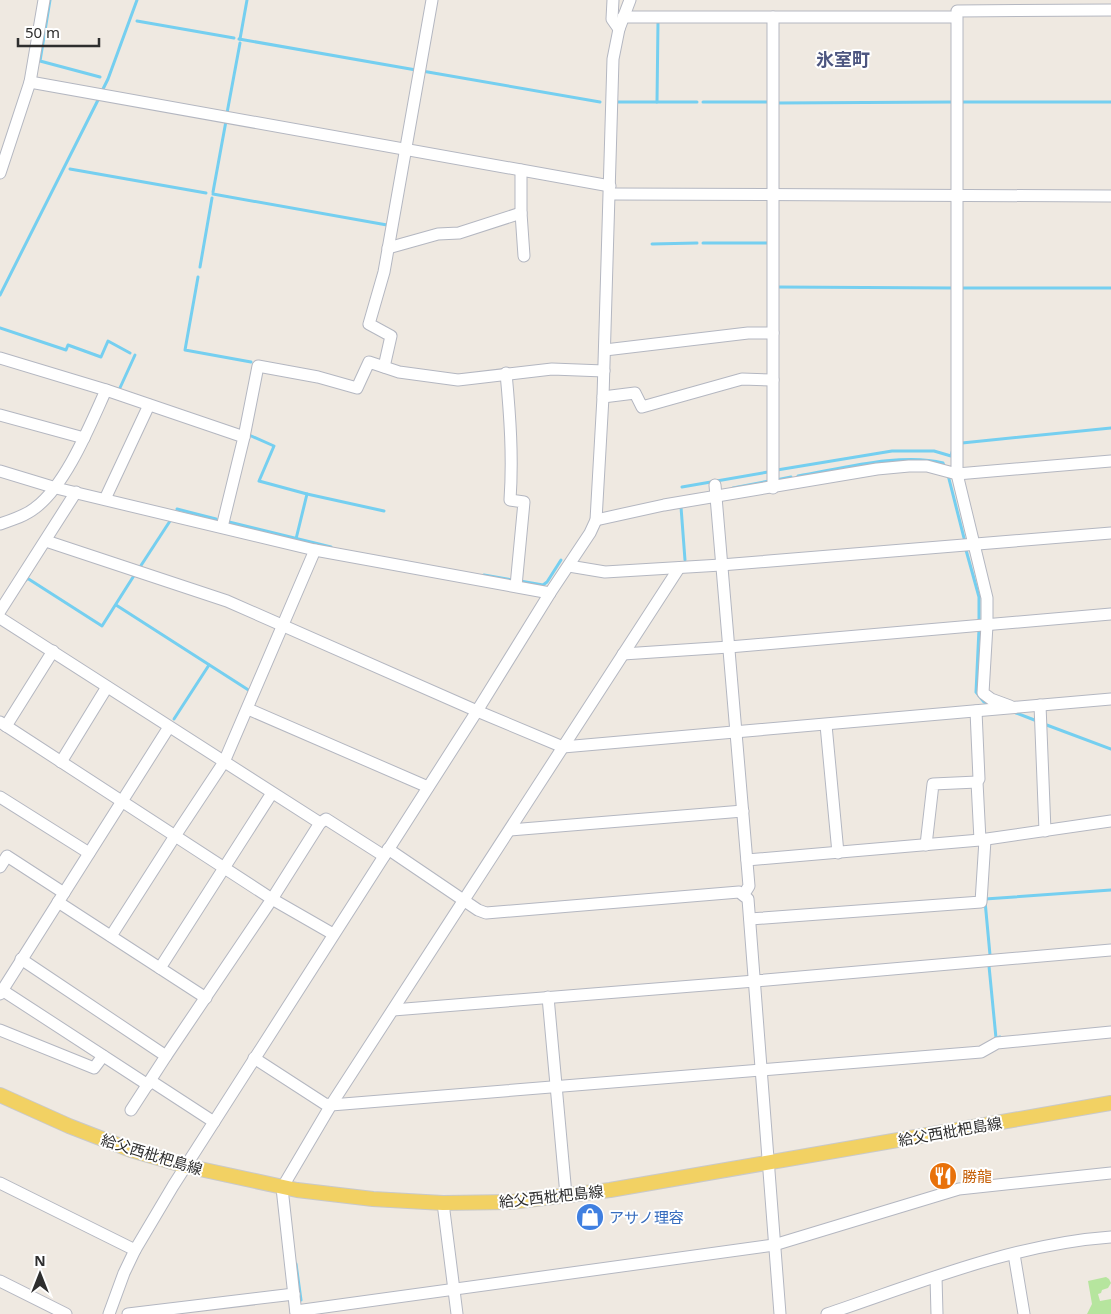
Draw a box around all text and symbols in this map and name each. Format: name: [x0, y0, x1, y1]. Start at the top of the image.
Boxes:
scale bar: [18, 15, 99, 47]
text: 50 m: [25, 22, 60, 42]
district label: 氷室町: [816, 47, 870, 71]
street label: 給父西枇杷島線: [897, 1112, 1003, 1150]
street label: 給父西枇杷島線: [99, 1129, 205, 1179]
restaurant icon: 勝龍: [928, 1161, 958, 1191]
place label: 勝龍: [962, 1166, 992, 1186]
street label: 給父西枇杷島線: [498, 1181, 604, 1211]
shop icon: アサノ理容: [575, 1202, 605, 1232]
place label: アサノ理容: [609, 1207, 684, 1227]
north arrow: [15, 1249, 65, 1299]
text: N: [34, 1251, 46, 1270]

